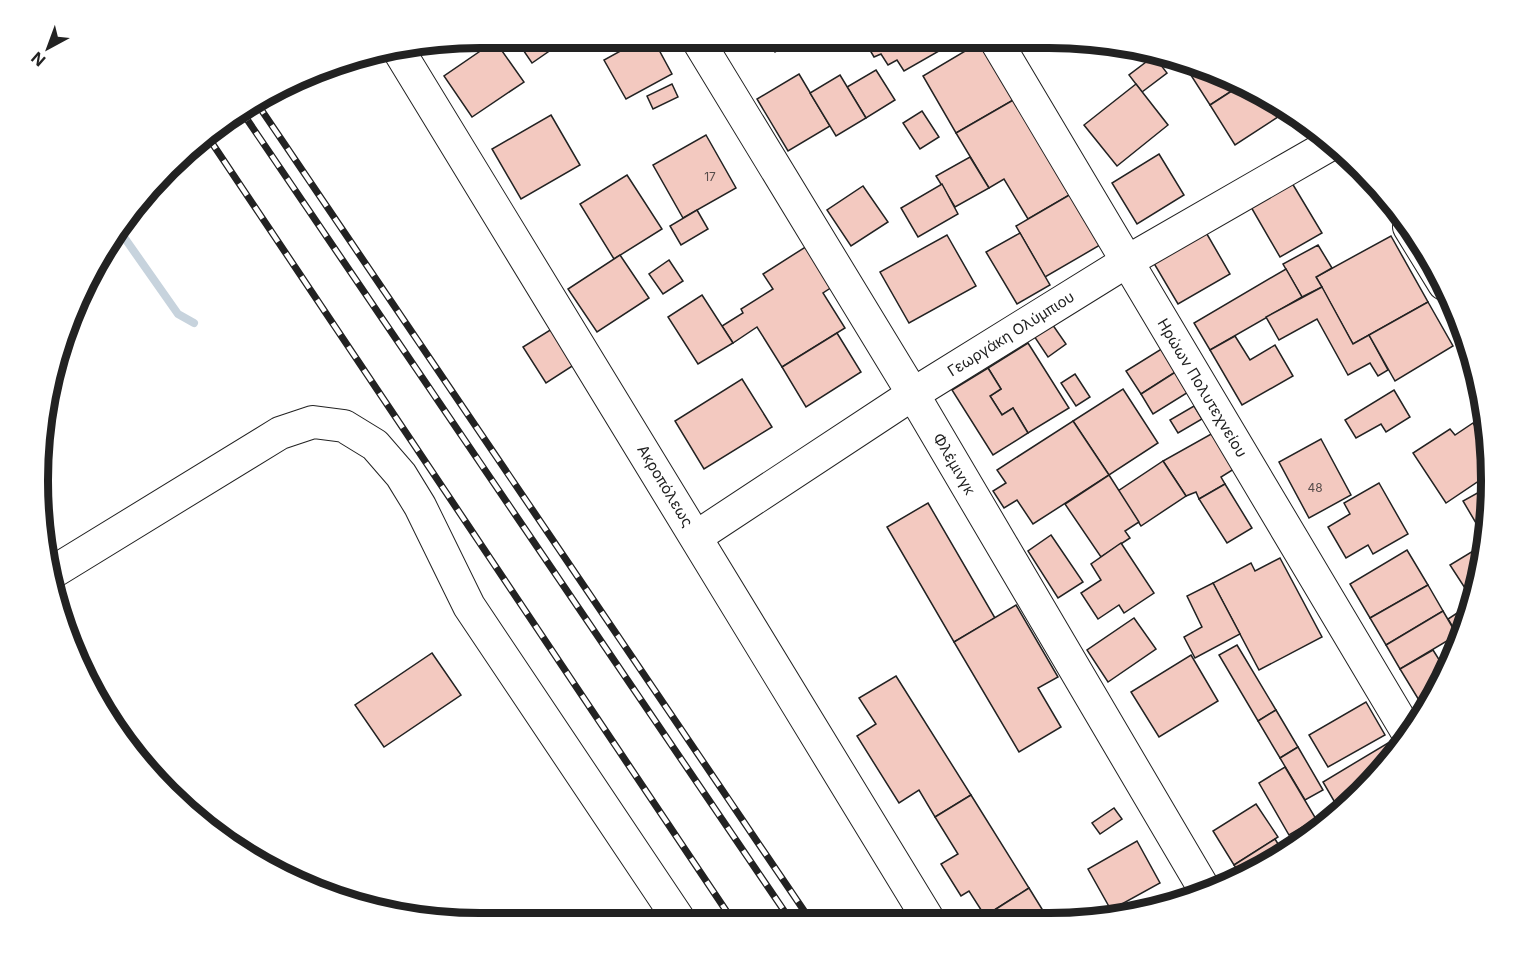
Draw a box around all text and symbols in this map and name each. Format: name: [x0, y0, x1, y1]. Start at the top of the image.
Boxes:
north arrow: [18, 18, 78, 78]
text: N: [27, 48, 49, 71]
house number: 17: [704, 169, 716, 184]
street label: Γεωργάκη Ολύμπιου: [944, 287, 1078, 380]
street label: Ηρώων Πολυτεχνείου: [1153, 315, 1251, 461]
street label: Φλέμινγκ: [929, 429, 980, 498]
street label: Ακροπόλεως: [633, 441, 697, 530]
house number: 48: [1307, 480, 1323, 495]

